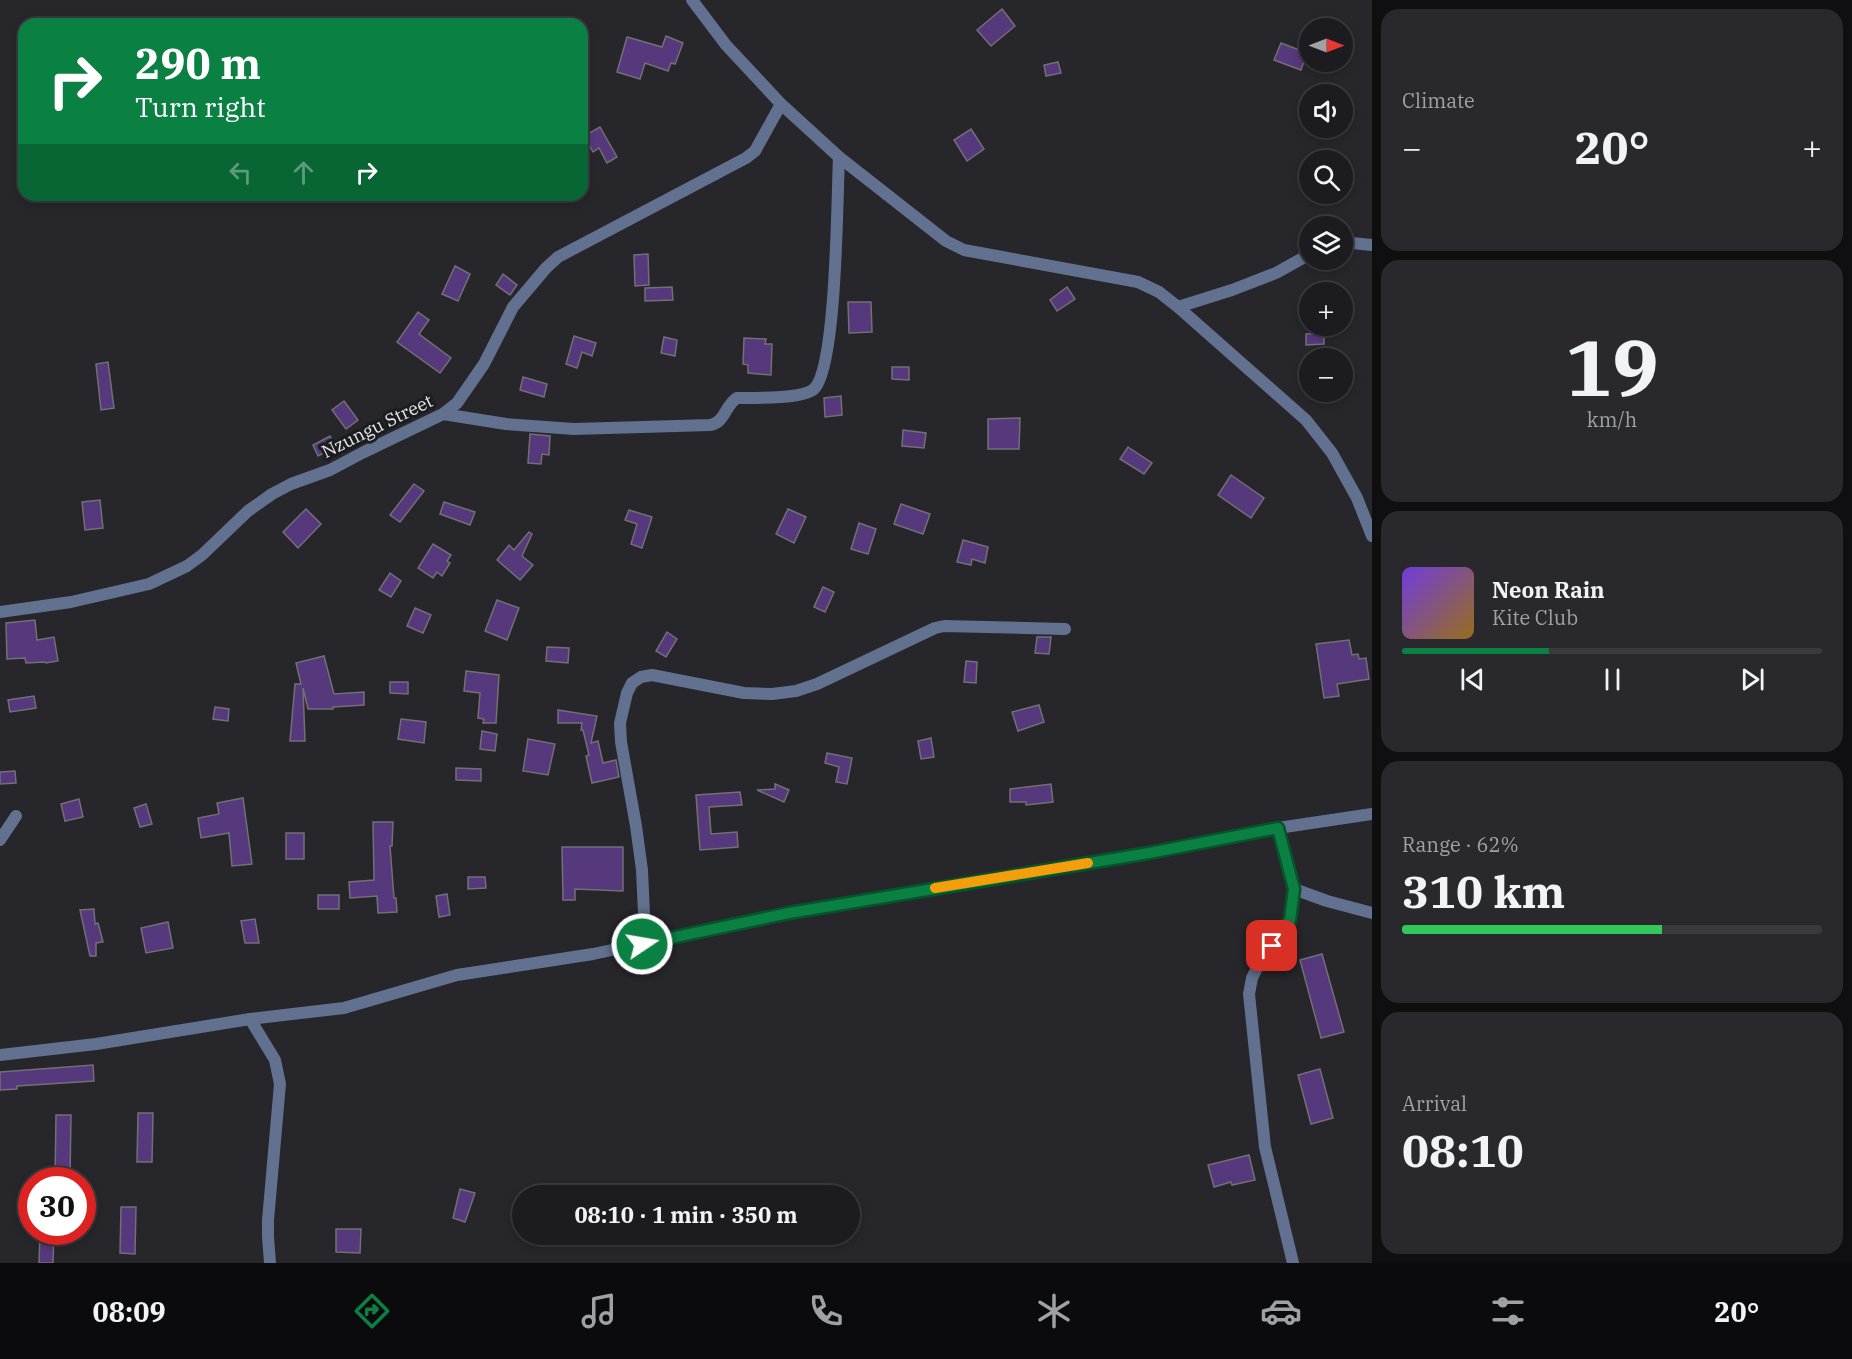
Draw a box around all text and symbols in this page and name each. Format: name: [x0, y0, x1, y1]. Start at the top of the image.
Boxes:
north arrow: [1299, 18, 1353, 72]
map controls: [1299, 18, 1353, 402]
text: 290 m: [135, 36, 261, 91]
icon: right: [36, 42, 114, 120]
button: sound: [1299, 84, 1353, 138]
text: Climate: [1402, 87, 1475, 114]
text: Turn right: [135, 89, 266, 124]
text: 20°: [1574, 118, 1650, 176]
text: −: [1402, 126, 1422, 169]
text: +: [1802, 126, 1822, 169]
button: search: [1299, 150, 1353, 204]
icon: left: [224, 156, 257, 189]
icon: ahead: [287, 156, 320, 189]
icon: right: [350, 156, 383, 189]
button: layers: [1299, 216, 1353, 270]
button: +: [1299, 282, 1353, 336]
text: 19: [1565, 316, 1659, 417]
button: −: [1299, 348, 1353, 402]
street label: Nzungu Street: [318, 389, 436, 463]
text: km/h: [1587, 406, 1637, 433]
text: Neon Rain: [1492, 575, 1605, 604]
text: Kite Club: [1492, 604, 1578, 631]
icon: previous: [1456, 663, 1489, 696]
icon: pause: [1596, 663, 1629, 696]
icon: next: [1736, 663, 1769, 696]
text: Range · 62%: [1402, 831, 1519, 858]
text: 310 km: [1402, 862, 1565, 920]
position arrow: [610, 912, 674, 976]
pin: [1246, 920, 1297, 971]
icon: arrive: [1255, 929, 1288, 962]
text: Arrival: [1402, 1090, 1467, 1117]
text: 08:10: [1402, 1121, 1524, 1179]
speed limit sign: 30: [18, 1167, 96, 1245]
text: 08:10 · 1 min · 350 m: [574, 1200, 798, 1229]
icon: directions: [351, 1290, 393, 1332]
icon: music: [578, 1290, 620, 1332]
icon: phone: [805, 1290, 847, 1332]
icon: climate: [1033, 1290, 1075, 1332]
icon: car: [1260, 1290, 1302, 1332]
icon: filters: [1487, 1290, 1529, 1332]
text: 08:09: [93, 1294, 166, 1329]
text: 20°: [1714, 1294, 1759, 1329]

